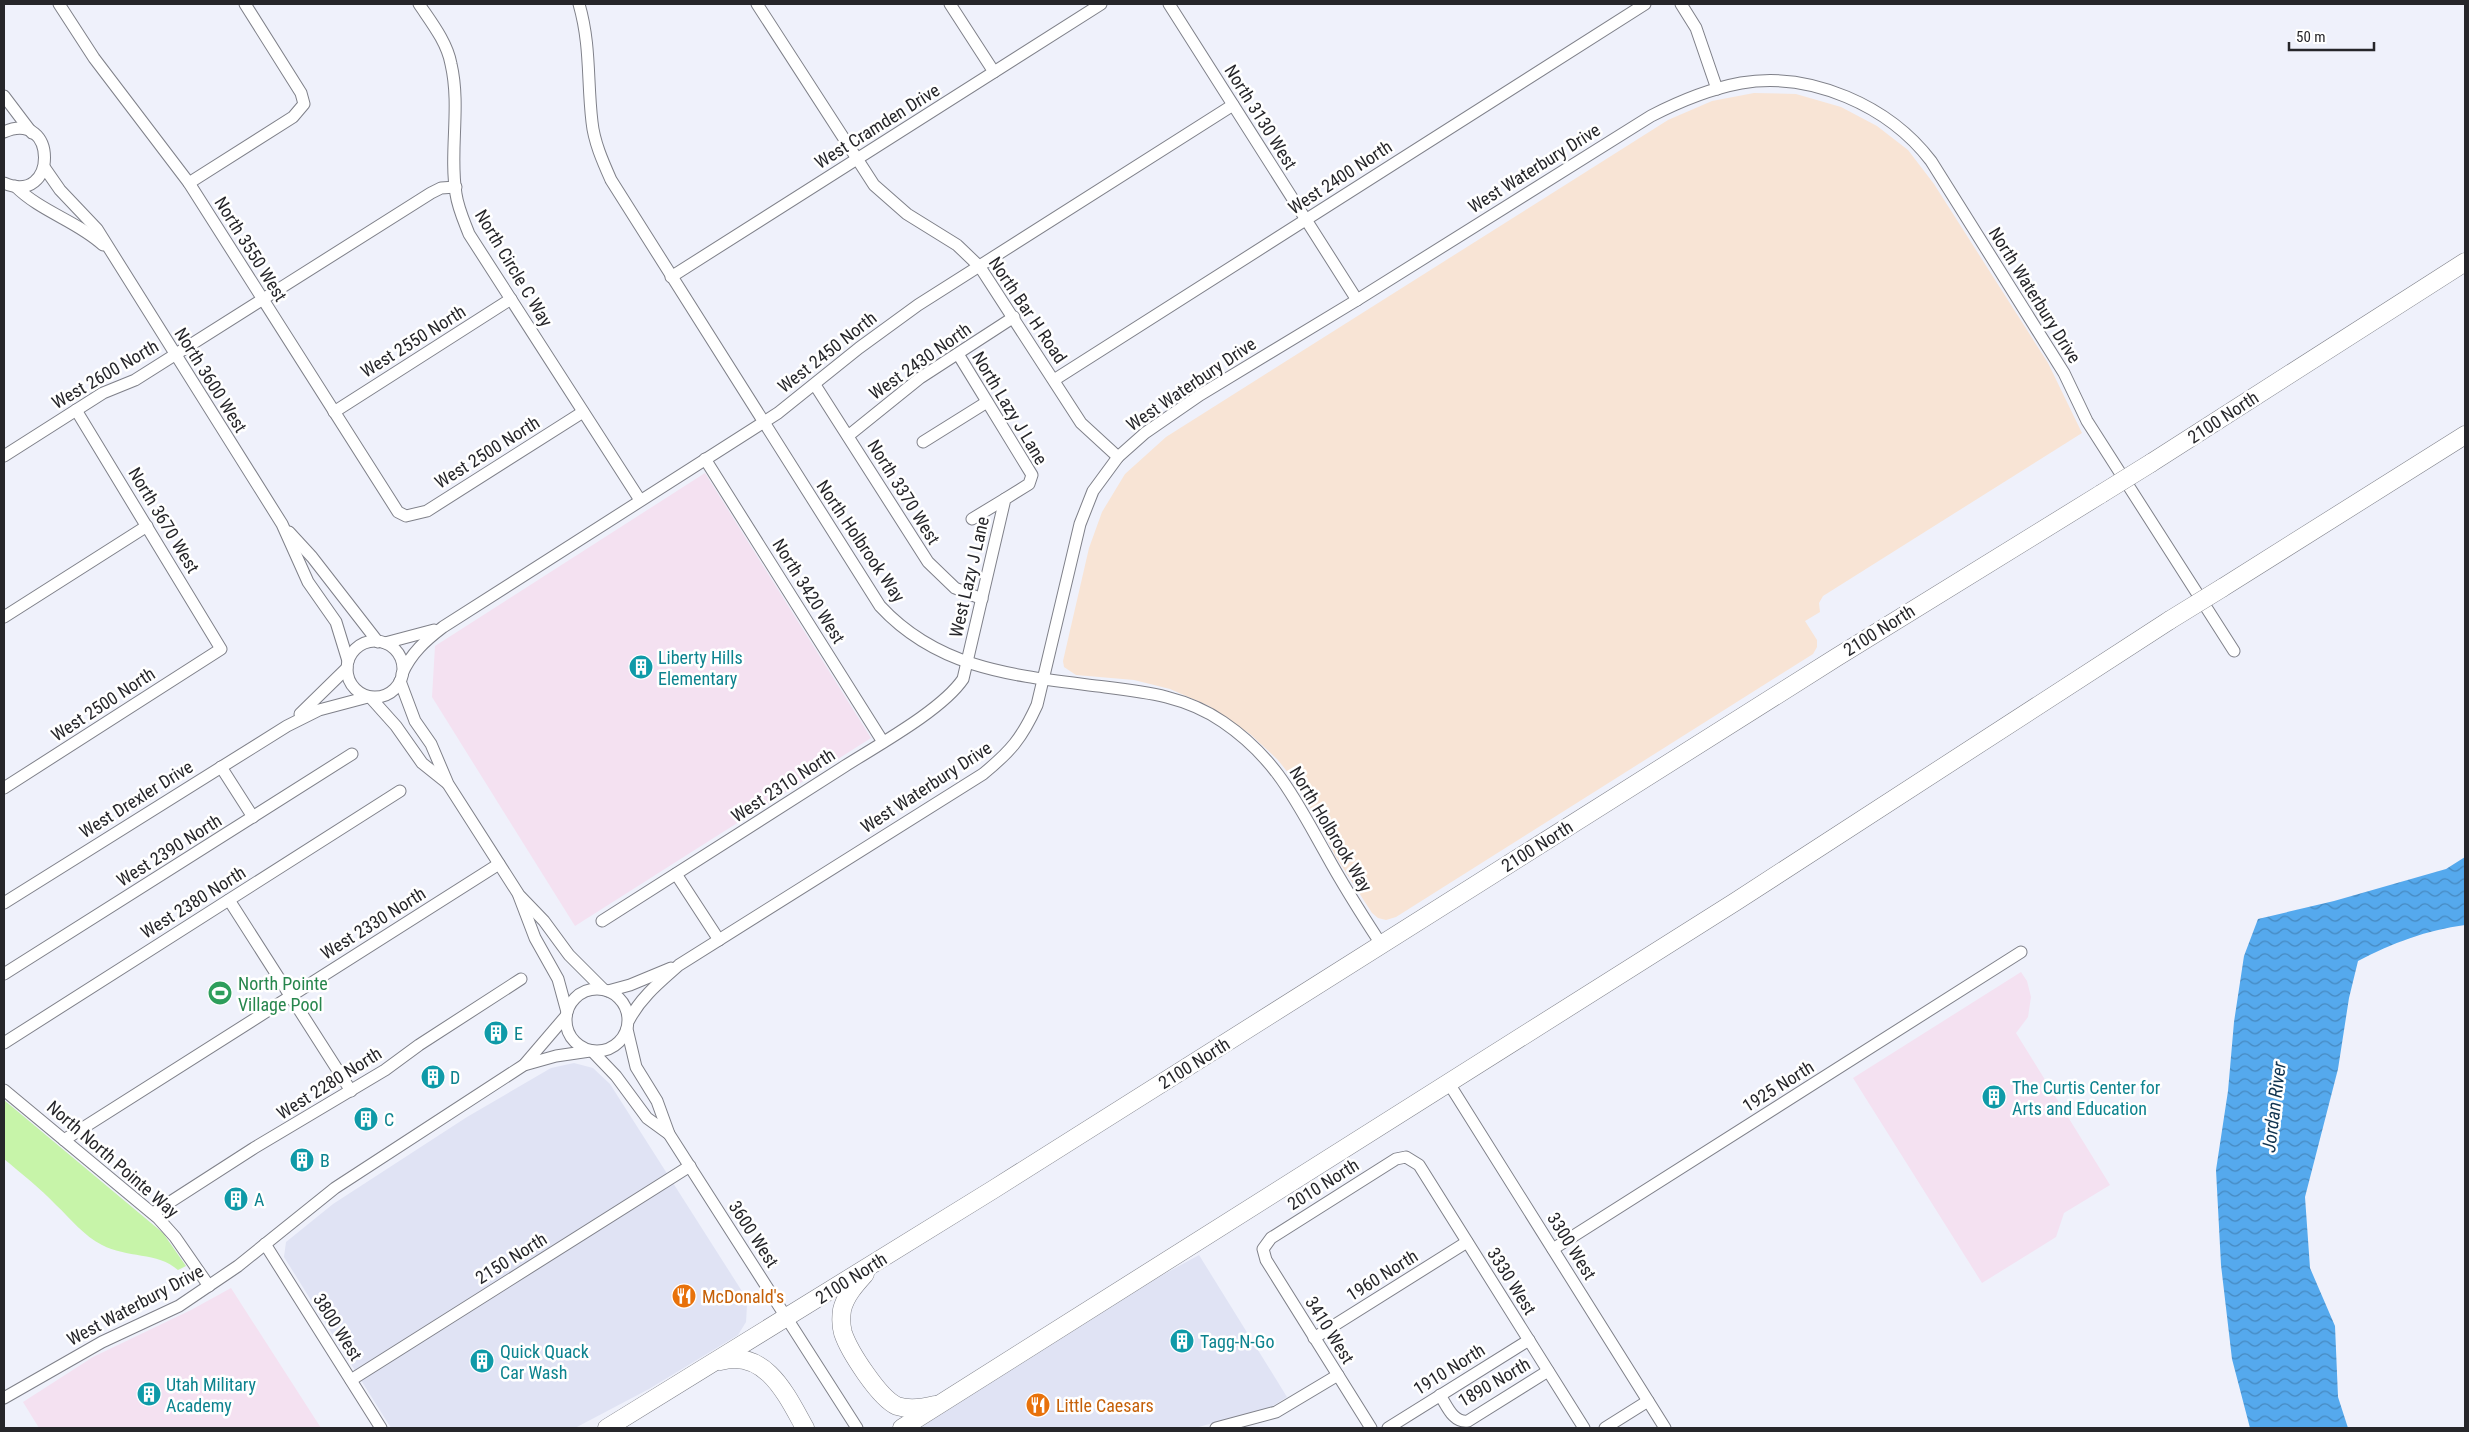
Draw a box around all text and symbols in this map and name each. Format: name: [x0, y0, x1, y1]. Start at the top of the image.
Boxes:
scale bar: [2289, 20, 2374, 52]
text: 50 m: [2296, 28, 2326, 46]
street label: North 3130 West: [1220, 61, 1302, 173]
street label: West Cramden Drive: [811, 79, 943, 173]
street label: West Waterbury Drive: [1464, 119, 1604, 217]
street label: West 2400 North: [1284, 136, 1396, 218]
street label: North 3550 West: [210, 193, 292, 305]
street label: North Circle C Way: [471, 206, 557, 331]
street label: North Waterbury Drive: [1985, 223, 2085, 367]
street label: North Bar H Road: [985, 253, 1071, 367]
street label: West 2550 North: [357, 300, 469, 382]
street label: West 2450 North: [774, 307, 880, 397]
street label: West 2430 North: [865, 318, 975, 404]
street label: North 3600 West: [170, 324, 252, 436]
street label: West Waterbury Drive: [1122, 333, 1260, 435]
street label: West 2600 North: [48, 335, 162, 413]
street label: North Lazy J Lane: [968, 348, 1052, 468]
street label: 2100 North: [2184, 386, 2262, 448]
street label: West 2500 North: [431, 411, 543, 493]
street label: North 3370 West: [863, 436, 945, 548]
street label: North 3670 West: [124, 463, 204, 577]
street label: North Holbrook Way: [812, 476, 910, 606]
street label: West Lazy J Lane: [945, 515, 993, 639]
street label: North 3420 West: [768, 535, 850, 647]
street label: 2100 North: [1840, 600, 1918, 660]
place label: Liberty Hills Elementary: [658, 647, 743, 689]
building icon: Liberty Hills Elementary: [628, 654, 654, 680]
street label: West 2500 North: [47, 663, 159, 745]
street label: West Waterbury Drive: [857, 737, 995, 837]
street label: West 2310 North: [727, 744, 839, 826]
street label: West Drexler Drive: [75, 756, 197, 842]
street label: North Holbrook Way: [1285, 763, 1377, 896]
street label: West 2390 North: [113, 809, 225, 891]
street label: 2100 North: [1498, 816, 1576, 876]
street label: West 2380 North: [137, 861, 249, 943]
street label: West 2330 North: [317, 882, 429, 964]
place label: North Pointe Village Pool: [238, 973, 328, 1015]
sports icon: North Pointe Village Pool: [207, 980, 233, 1006]
building icon: E: [483, 1020, 509, 1046]
place label: E: [514, 1023, 523, 1044]
street label: 2100 North: [1155, 1033, 1233, 1093]
street label: West 2280 North: [273, 1042, 385, 1124]
street label: 1925 North: [1739, 1056, 1817, 1116]
water label: Jordan River: [2257, 1060, 2291, 1153]
building icon: D: [420, 1064, 446, 1090]
place label: D: [450, 1067, 460, 1088]
place label: The Curtis Center for Arts and Education: [2012, 1077, 2161, 1119]
building icon: The Curtis Center for Arts and Education: [1981, 1084, 2007, 1110]
street label: North North Pointe Way: [43, 1096, 184, 1222]
building icon: C: [353, 1106, 379, 1132]
place label: C: [384, 1109, 394, 1130]
building icon: B: [289, 1147, 315, 1173]
place label: B: [320, 1150, 330, 1171]
street label: 2010 North: [1284, 1154, 1362, 1214]
building icon: A: [223, 1186, 249, 1212]
place label: A: [254, 1189, 265, 1210]
street label: 3600 West: [725, 1197, 783, 1271]
street label: 3300 West: [1543, 1209, 1601, 1283]
street label: 2150 North: [472, 1228, 550, 1288]
street label: 3330 West: [1483, 1244, 1541, 1318]
street label: 1960 North: [1343, 1245, 1421, 1305]
street label: 2100 North: [812, 1248, 890, 1308]
street label: West Waterbury Drive: [63, 1260, 207, 1350]
restaurant icon: McDonald's: [671, 1283, 697, 1309]
place label: McDonald's: [702, 1286, 784, 1307]
street label: 3800 West: [309, 1290, 367, 1364]
street label: 3410 West: [1301, 1293, 1359, 1367]
building icon: Tagg-N-Go: [1169, 1328, 1195, 1354]
place label: Tagg-N-Go: [1200, 1331, 1275, 1352]
street label: 1910 North: [1410, 1339, 1488, 1399]
place label: Quick Quack Car Wash: [500, 1341, 589, 1383]
building icon: Quick Quack Car Wash: [469, 1348, 495, 1374]
street label: 1890 North: [1454, 1353, 1534, 1411]
place label: Utah Military Academy: [166, 1374, 256, 1416]
building icon: Utah Military Academy: [136, 1381, 162, 1407]
restaurant icon: Little Caesars: [1025, 1392, 1051, 1418]
place label: Little Caesars: [1056, 1395, 1154, 1416]

